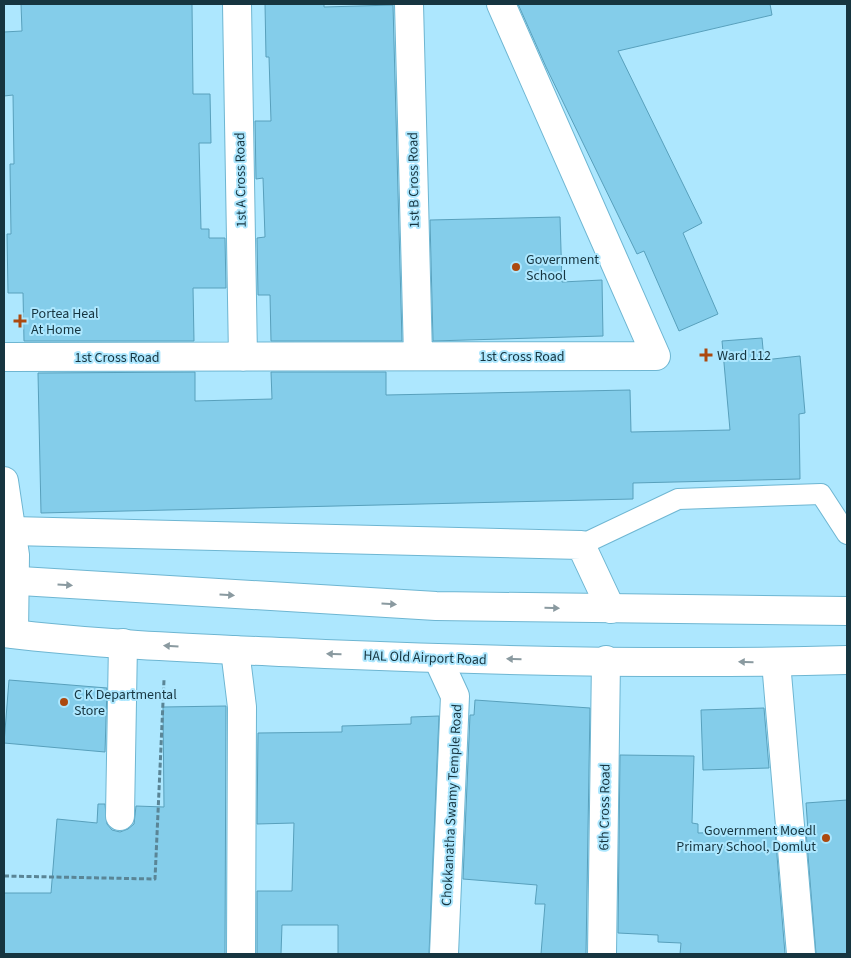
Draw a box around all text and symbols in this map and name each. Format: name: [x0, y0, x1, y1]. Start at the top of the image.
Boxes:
street label: 1st A Cross Road: [230, 132, 252, 228]
street label: 1st B Cross Road: [403, 132, 425, 228]
place label: Government School: [526, 250, 599, 286]
marker: Government School: [510, 261, 522, 273]
place label: Portea Heal At Home: [31, 304, 99, 340]
marker: Portea Heal At Home: [13, 314, 27, 328]
place label: Ward 112: [717, 346, 771, 366]
street label: 1st Cross Road: [480, 347, 564, 367]
street label: 1st Cross Road: [75, 348, 159, 368]
marker: Ward 112: [699, 348, 713, 362]
one-way arrow: [57, 582, 73, 590]
one-way arrow: [219, 592, 235, 600]
one-way arrow: [381, 600, 397, 608]
one-way arrow: [544, 604, 560, 612]
one-way arrow: [163, 642, 179, 650]
street label: HAL Old Airport Road: [363, 646, 487, 670]
one-way arrow: [325, 650, 341, 658]
one-way arrow: [505, 655, 521, 663]
one-way arrow: [738, 658, 754, 666]
place label: C K Departmental Store: [74, 685, 177, 721]
marker: C K Departmental Store: [58, 696, 70, 708]
street label: Chokkanatha Swamy Temple Road: [437, 703, 467, 907]
street label: 6th Cross Road: [594, 763, 616, 851]
place label: Government Moedl Primary School, Domlut: [676, 821, 816, 857]
marker: Government Moedl Primary School, Domlut: [820, 832, 832, 844]

